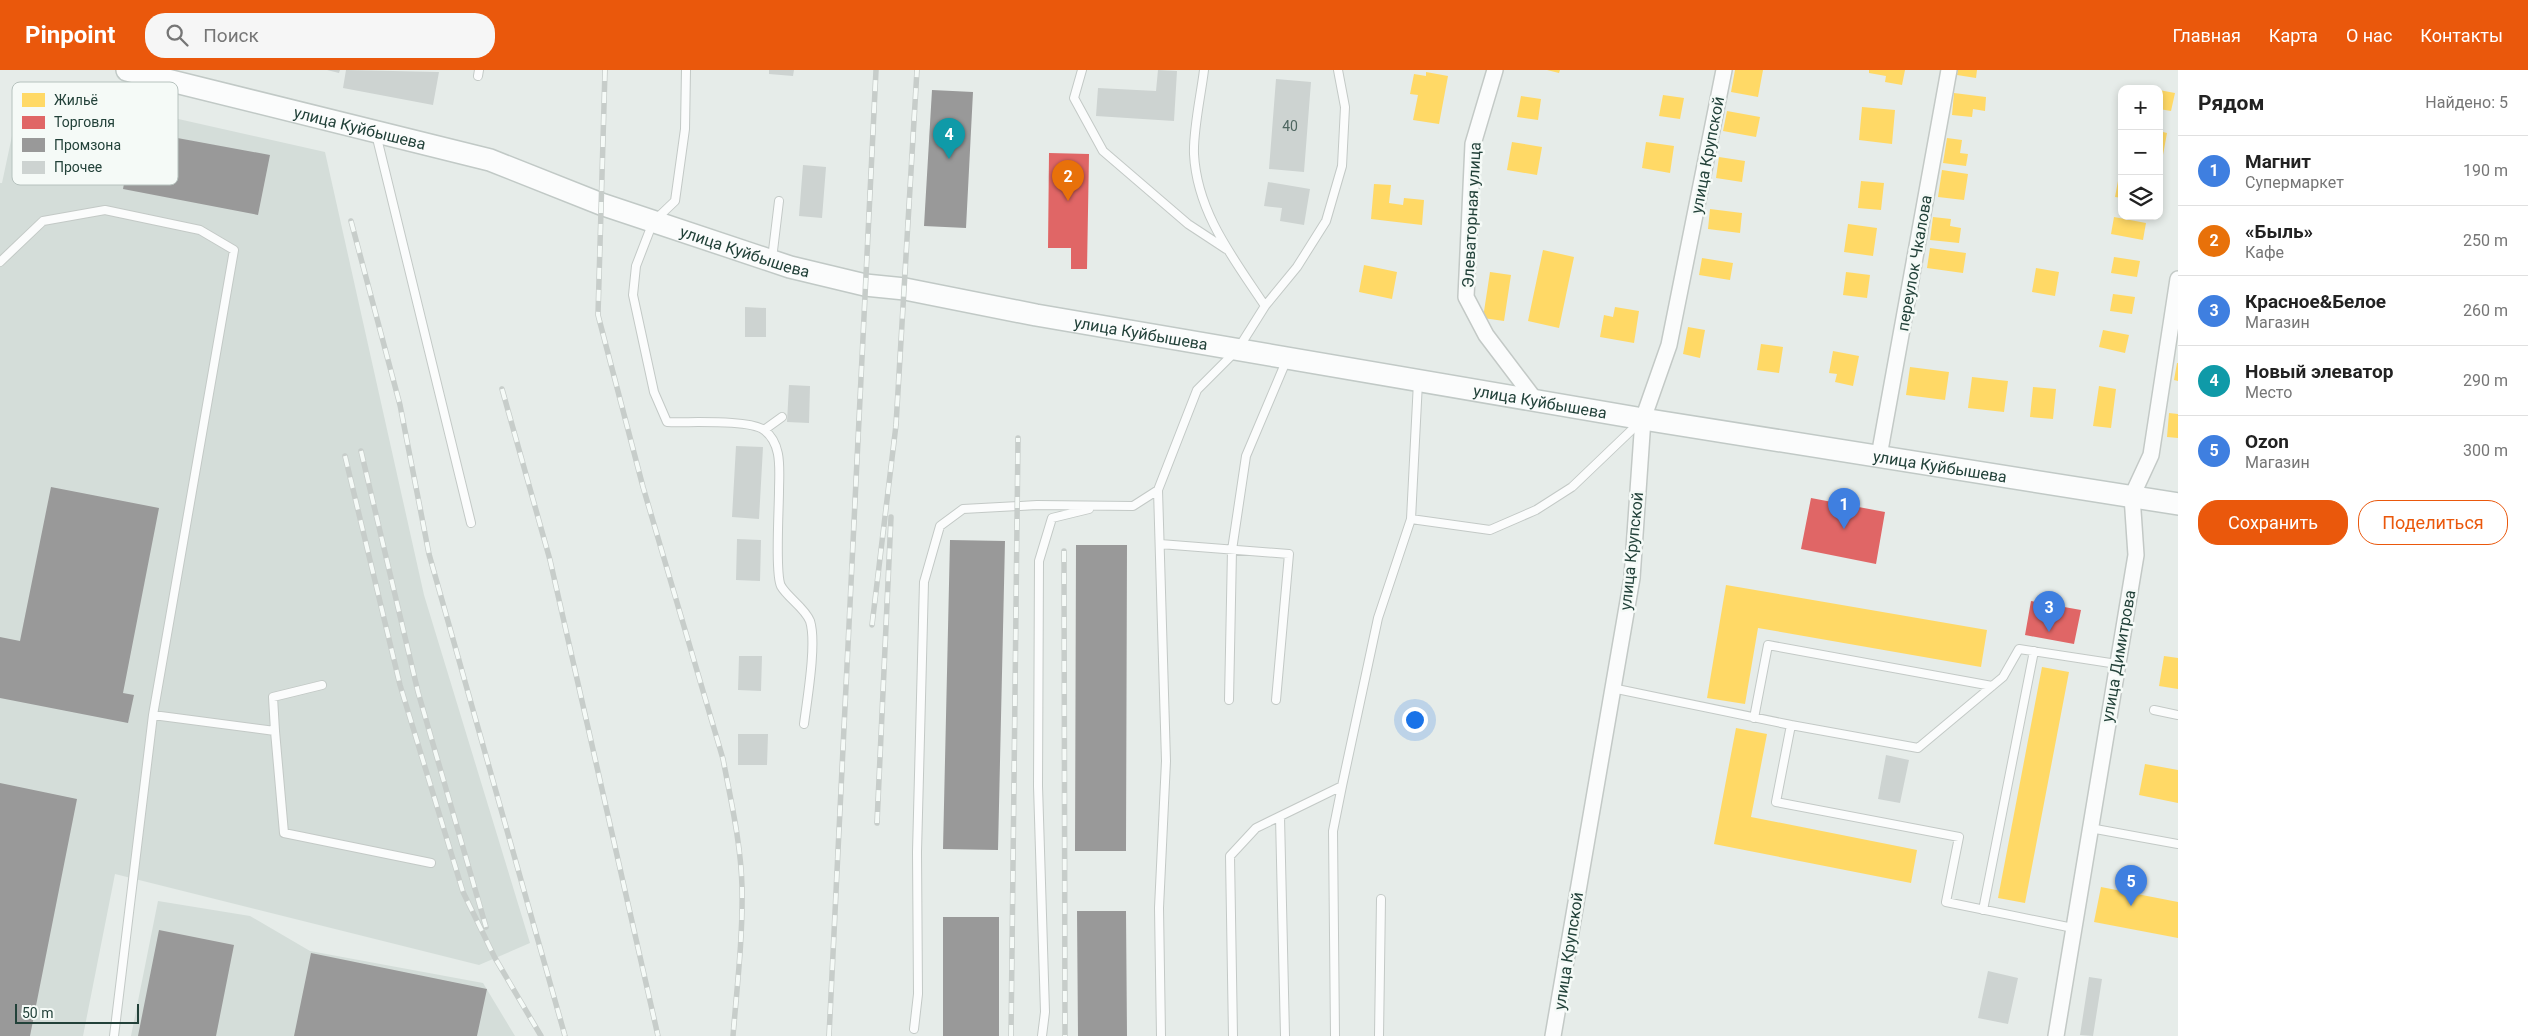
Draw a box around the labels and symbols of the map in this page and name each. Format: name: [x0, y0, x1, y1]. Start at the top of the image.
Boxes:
legend: [12, 82, 178, 185]
text: Жильё: [54, 92, 98, 108]
street label: улица Крупской: [1687, 95, 1728, 215]
street label: улица Куйбышева: [292, 103, 428, 154]
text: Торговля: [54, 114, 115, 130]
pin: 4: [933, 118, 965, 159]
house number: 40: [1282, 118, 1298, 134]
text: Промзона: [54, 137, 121, 153]
street label: Элеваторная улица: [1458, 142, 1485, 289]
text: Прочее: [54, 159, 102, 175]
pin: 2: [1052, 160, 1084, 201]
street label: переулок Чкалова: [1893, 194, 1936, 333]
street label: улица Куйбышева: [678, 222, 812, 281]
street label: улица Куйбышева: [1073, 313, 1209, 354]
street label: улица Куйбышева: [1472, 381, 1608, 423]
street label: улица Куйбышева: [1872, 447, 2008, 487]
pin: 1: [1828, 488, 1860, 529]
street label: улица Крупской: [1616, 491, 1647, 611]
street label: улица Димитрова: [2098, 588, 2139, 724]
pin: 3: [2033, 591, 2065, 632]
your location: [1402, 707, 1428, 733]
pin: 5: [2115, 865, 2147, 906]
street label: улица Крупской: [1550, 891, 1587, 1011]
scale bar: [15, 1001, 139, 1024]

